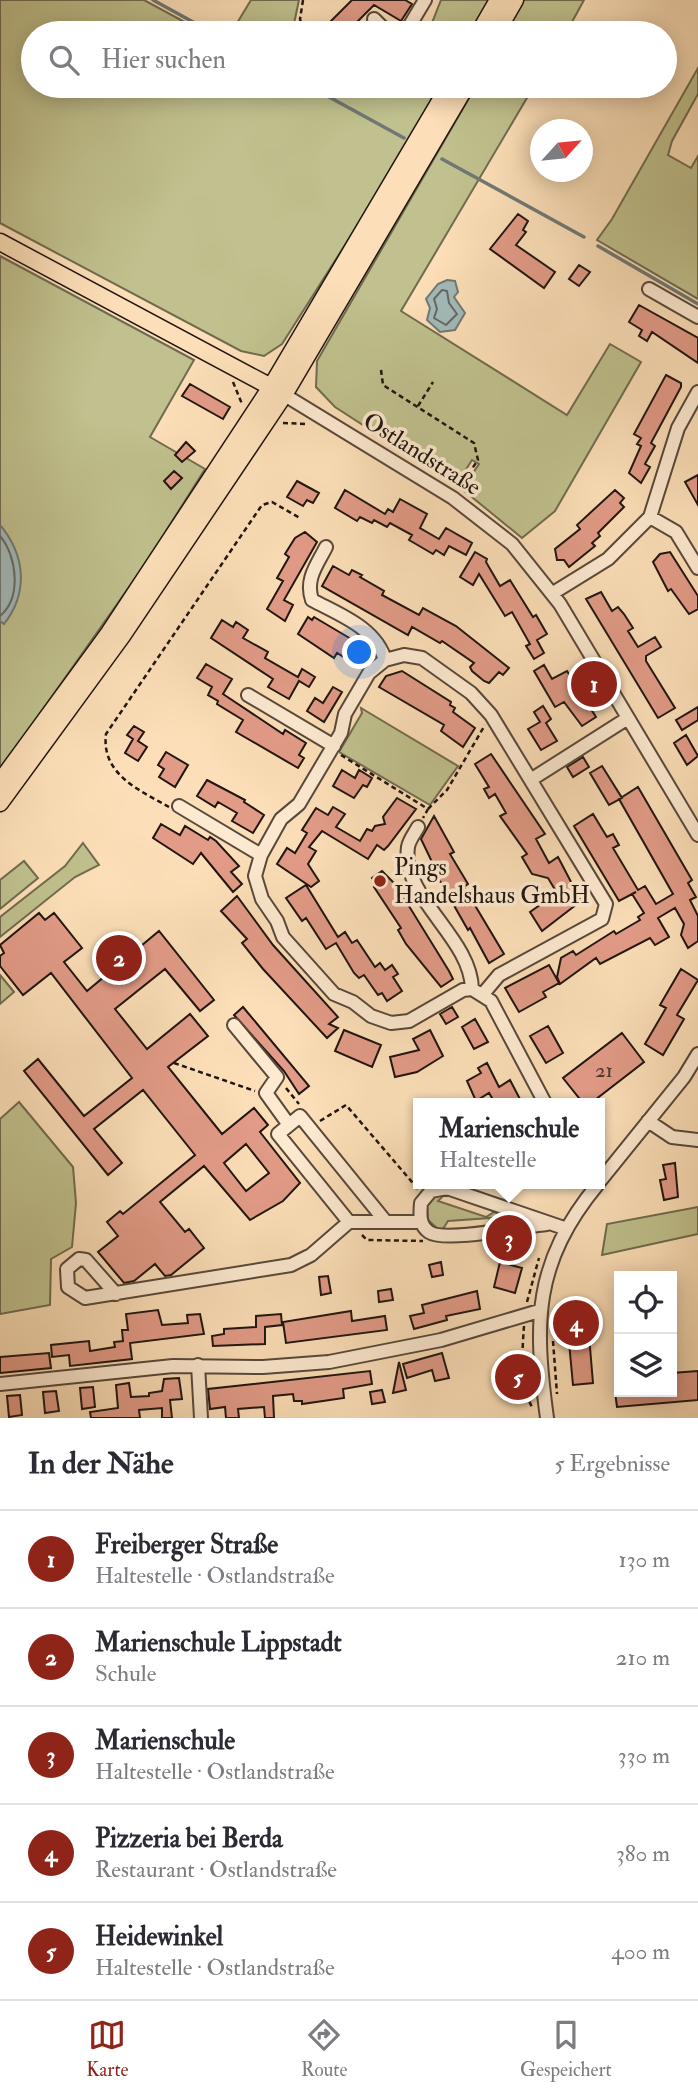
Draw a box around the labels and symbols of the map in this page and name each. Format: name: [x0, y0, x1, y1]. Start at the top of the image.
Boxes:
north arrow: [530, 119, 593, 182]
street label: Ostlandstraße: [357, 405, 487, 503]
your location: [342, 635, 376, 669]
pin: 1: [571, 658, 617, 710]
place label: Pings Handelshaus GmbH: [394, 852, 590, 911]
marker: Pings Handelshaus GmbH: [372, 873, 388, 889]
pin: 2: [96, 932, 142, 984]
house number: 21: [595, 1057, 613, 1084]
pin: 3: [486, 1212, 532, 1264]
pin: 4: [553, 1297, 599, 1349]
pin: 5: [495, 1351, 541, 1403]

